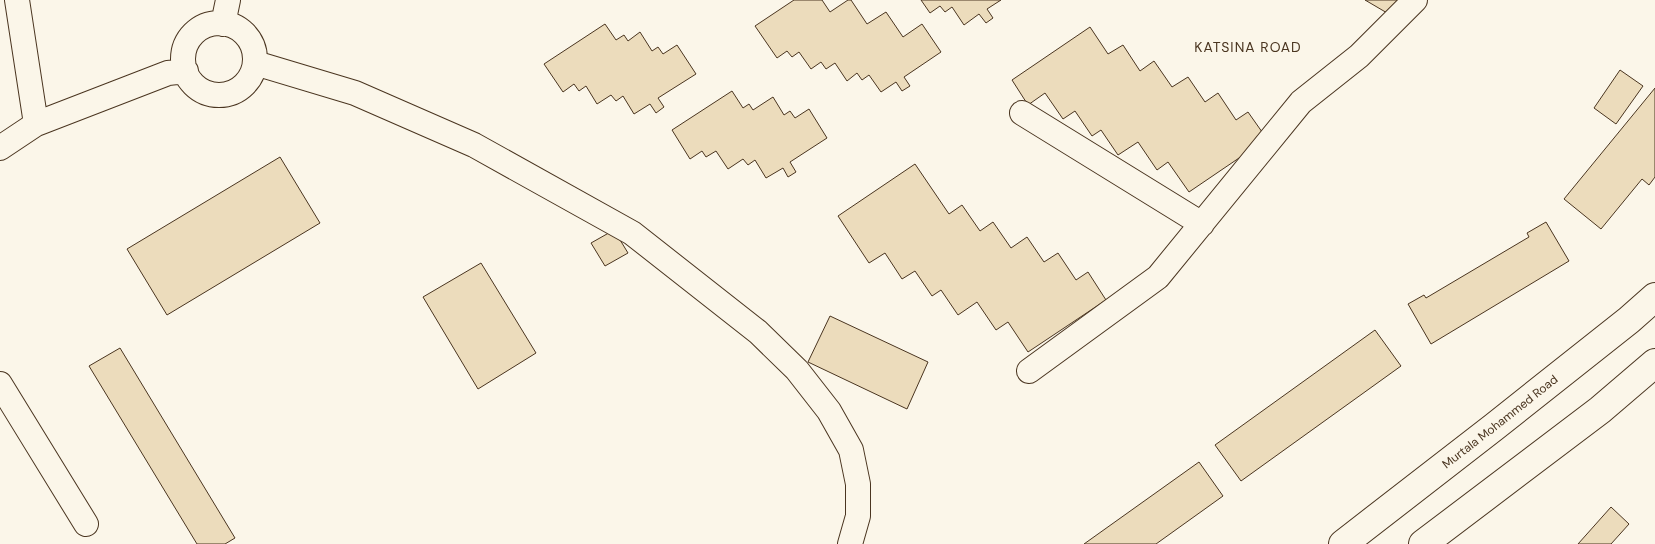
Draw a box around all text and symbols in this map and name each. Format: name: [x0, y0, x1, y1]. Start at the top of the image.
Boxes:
district label: KATSINA ROAD: [1194, 38, 1302, 56]
street label: Murtala Mohammed Road: [1439, 371, 1561, 472]

